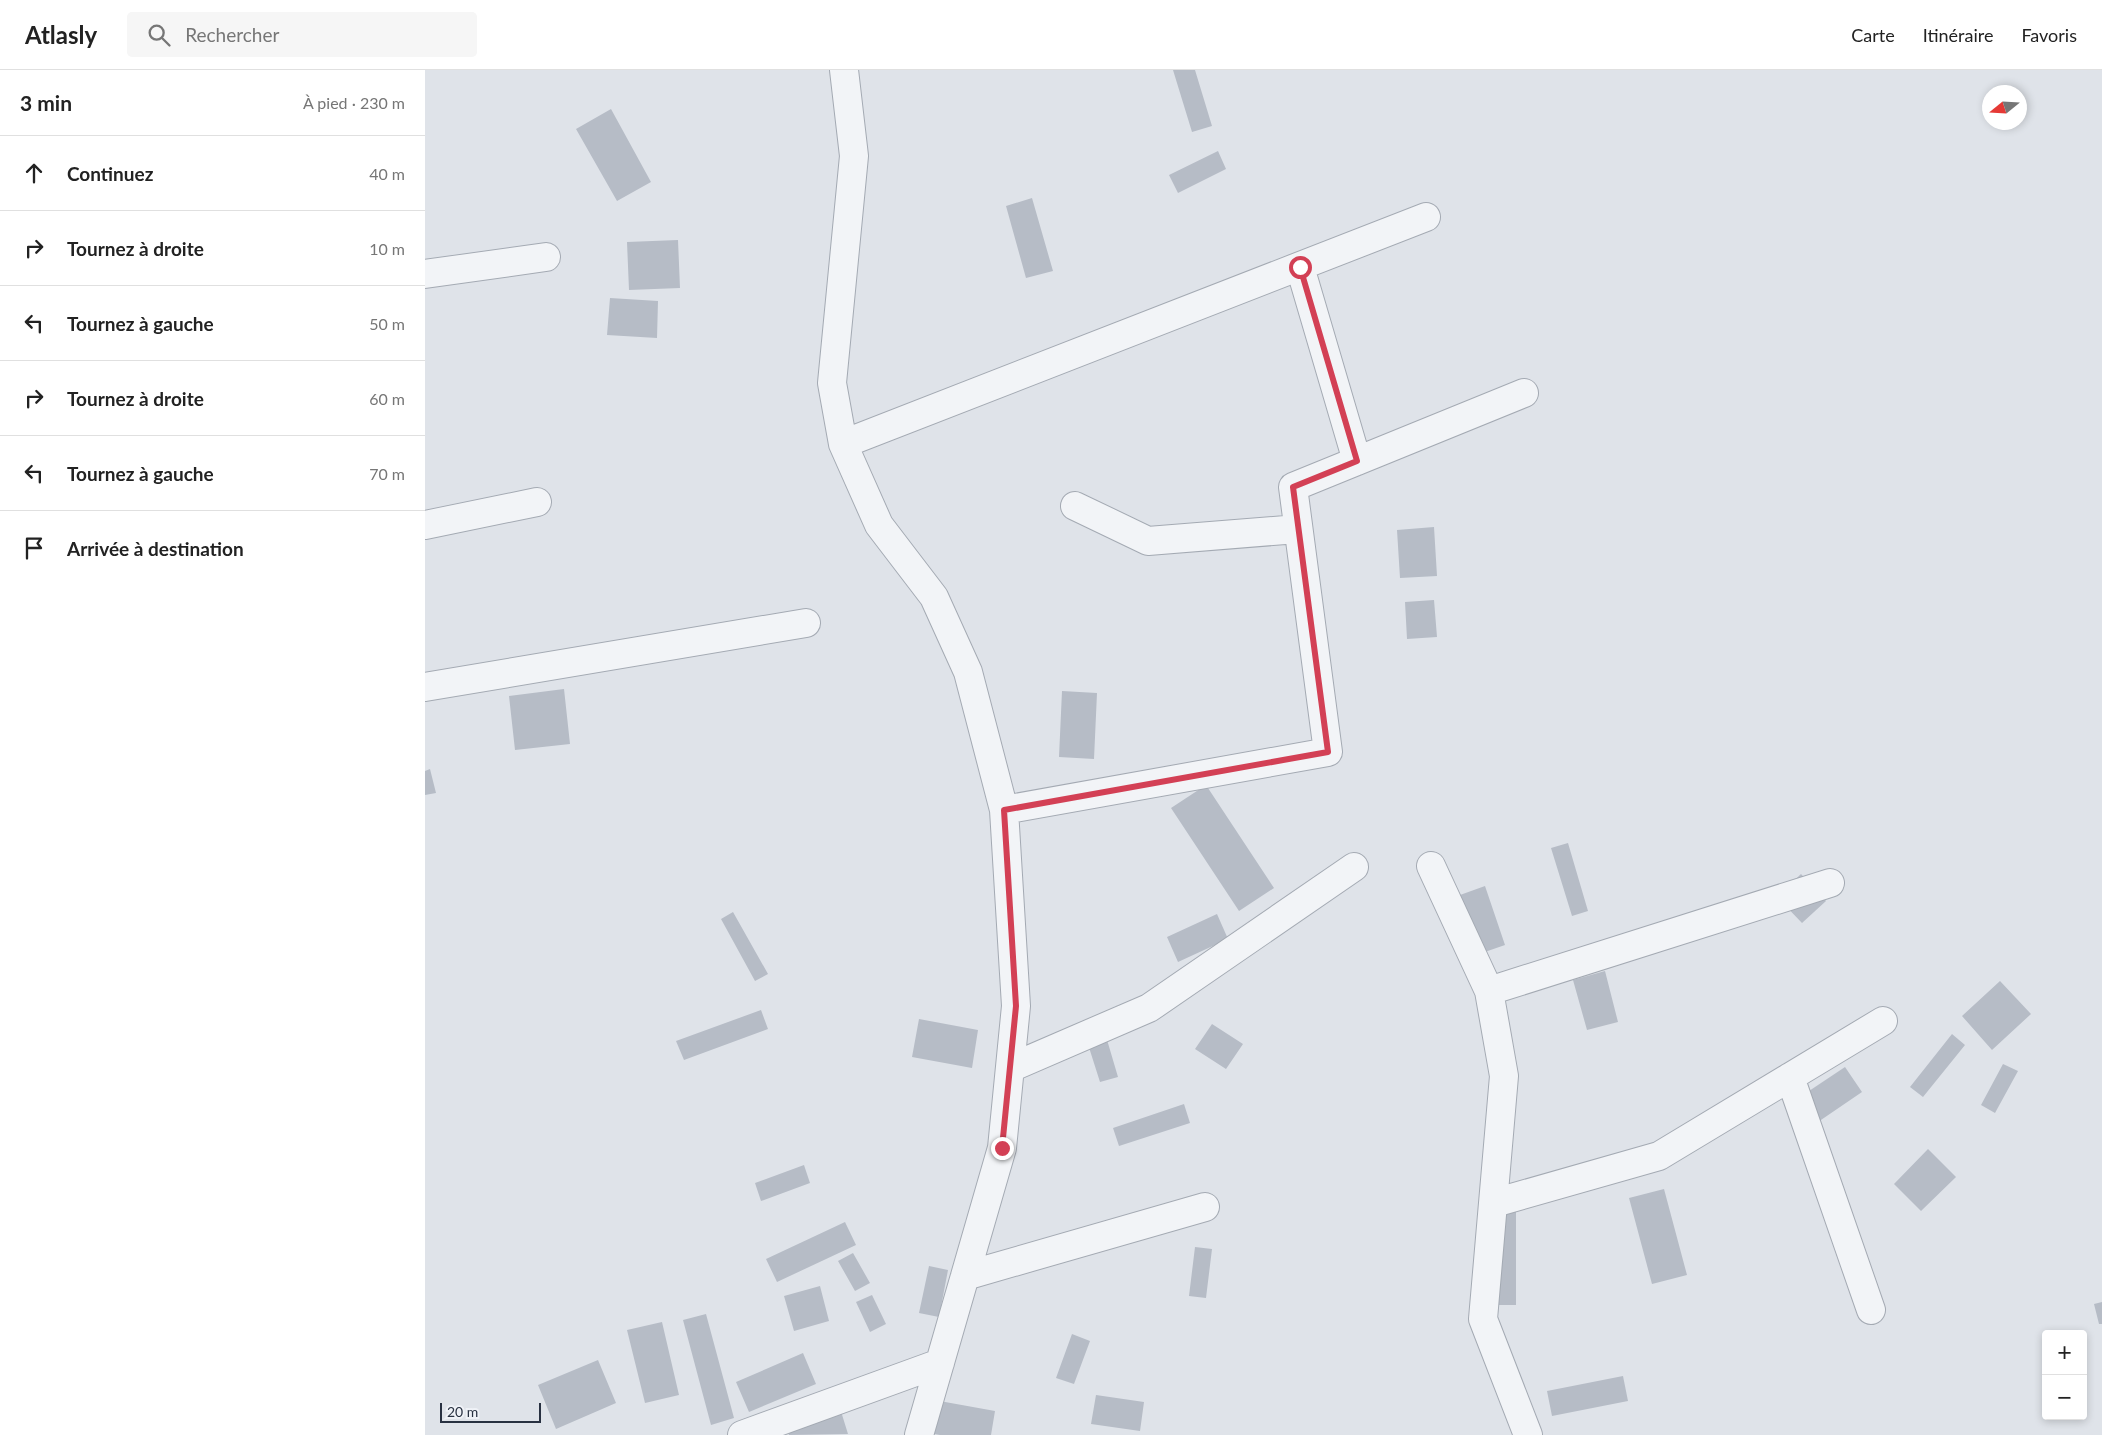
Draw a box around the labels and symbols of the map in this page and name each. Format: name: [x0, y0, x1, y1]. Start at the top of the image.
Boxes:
north arrow: [1982, 85, 2027, 130]
route start: [1289, 256, 1312, 279]
route end: [991, 1137, 1014, 1160]
scale bar: [440, 1400, 541, 1423]

